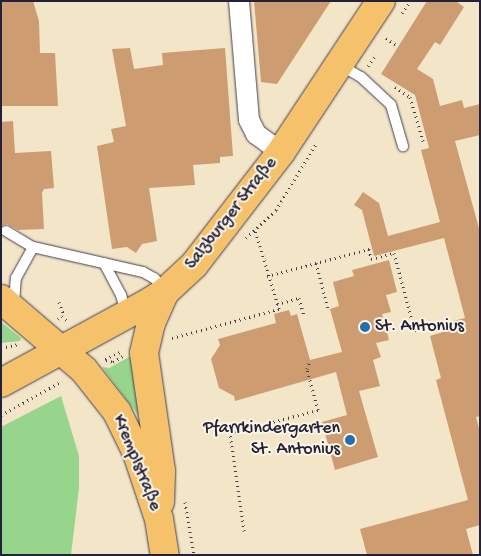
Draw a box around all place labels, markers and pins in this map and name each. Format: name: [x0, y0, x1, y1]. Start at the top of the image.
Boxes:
place label: St. Antonius: [375, 316, 464, 338]
marker: St. Antonius: [359, 321, 371, 333]
place label: Pfarrkindergarten St. Antonius: [203, 419, 340, 462]
marker: Pfarrkindergarten St. Antonius: [344, 434, 356, 446]

